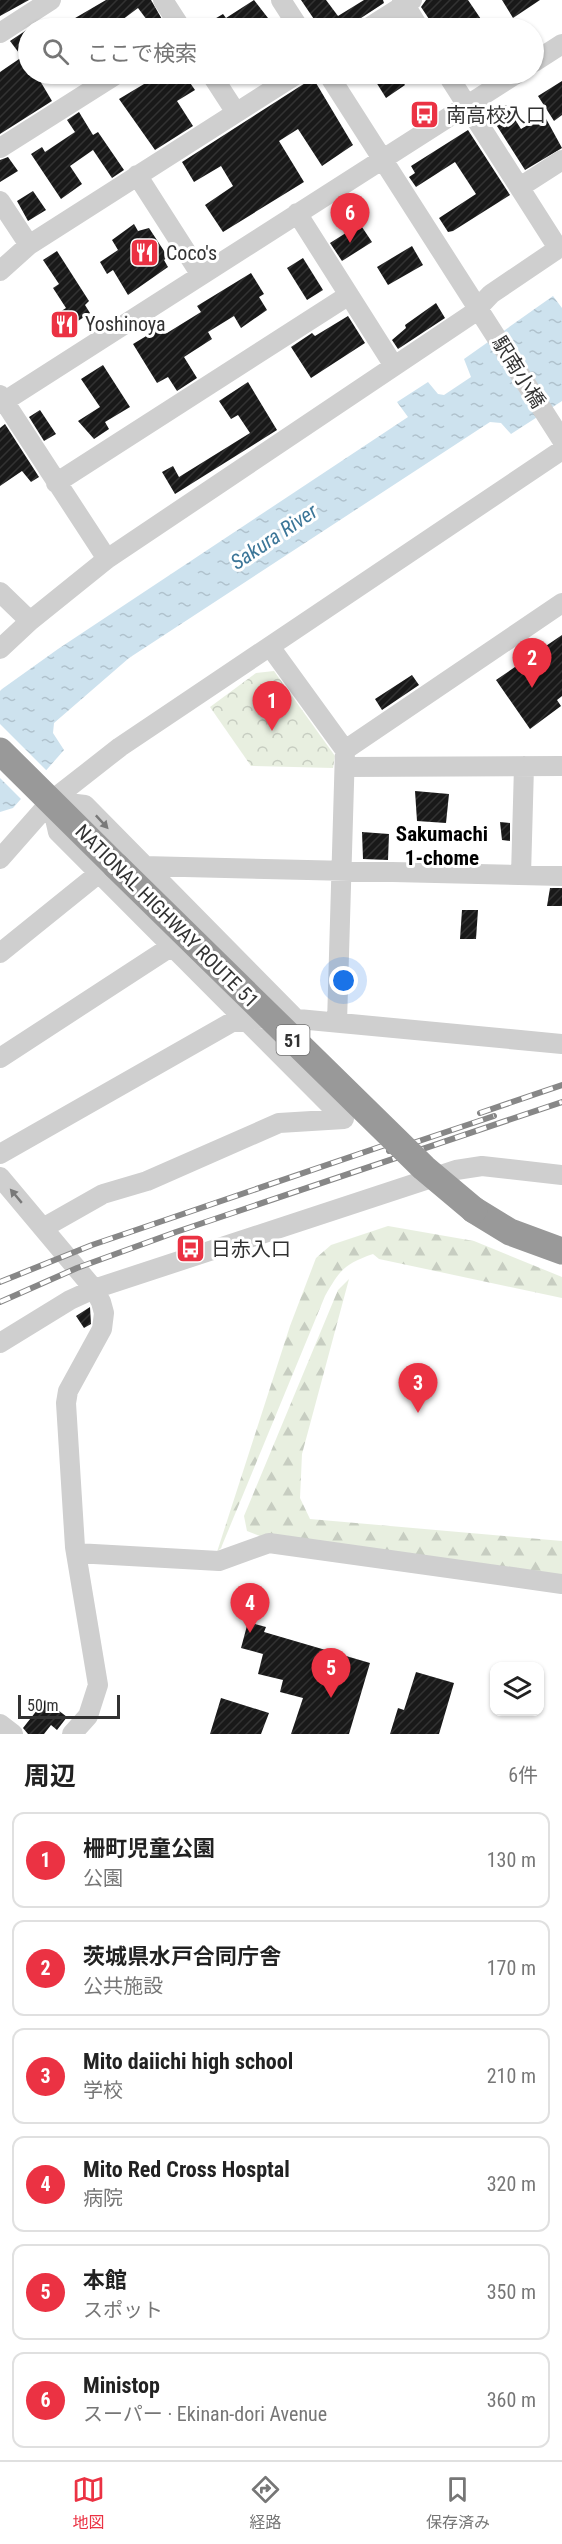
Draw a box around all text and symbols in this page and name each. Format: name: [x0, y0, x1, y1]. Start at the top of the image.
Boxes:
search box: [18, 18, 544, 84]
icon: search: [39, 35, 72, 68]
text: ここで検索: [87, 41, 197, 66]
bus stop icon: 南高校入口: [409, 99, 441, 131]
place label: 南高校入口: [446, 103, 546, 127]
pin: 6: [330, 194, 370, 243]
restaurant icon: Coco's: [129, 237, 161, 269]
place label: Coco's: [166, 241, 217, 265]
restaurant icon: Yoshinoya: [48, 308, 80, 340]
place label: Yoshinoya: [85, 312, 166, 336]
street label: 駅南小橋: [488, 332, 550, 412]
water label: Sakura River: [226, 499, 323, 575]
pin: 2: [512, 638, 552, 688]
pin: 1: [252, 682, 292, 731]
one-way arrow: [95, 815, 109, 830]
street label: NATIONAL HIGHWAY ROUTE 51: [70, 819, 264, 1013]
district label: Sakumachi 1-chome: [396, 822, 488, 870]
your location: [329, 966, 358, 995]
road number: 51: [276, 1025, 310, 1055]
one-way arrow: [10, 1188, 23, 1204]
bus stop icon: 日赤入口: [174, 1233, 206, 1265]
place label: 日赤入口: [211, 1237, 291, 1261]
pin: 3: [398, 1364, 438, 1413]
pin: 4: [230, 1584, 270, 1633]
pin: 5: [312, 1648, 350, 1698]
map controls: [490, 1662, 544, 1716]
button: layers: [490, 1662, 544, 1716]
scale bar: [18, 1692, 120, 1720]
text: 50 m: [27, 1696, 59, 1715]
text: 周辺: [24, 1761, 76, 1791]
text: 6件: [508, 1763, 538, 1787]
text: 柵町児童公園: [83, 1836, 215, 1861]
text: 1: [40, 1848, 51, 1872]
text: 130 m: [487, 1848, 536, 1872]
text: 公園: [83, 1866, 123, 1890]
text: 茨城県水戸合同庁舎: [83, 1944, 281, 1969]
text: 2: [40, 1956, 51, 1980]
text: 170 m: [487, 1956, 536, 1980]
text: 公共施設: [83, 1974, 163, 1998]
text: Mito daiichi high school: [83, 2049, 293, 2074]
text: 3: [40, 2064, 51, 2088]
text: 210 m: [487, 2064, 536, 2088]
text: 学校: [83, 2078, 123, 2102]
text: Mito Red Cross Hosptal: [83, 2157, 290, 2182]
text: 4: [40, 2172, 51, 2196]
text: 320 m: [487, 2172, 536, 2196]
text: 病院: [83, 2186, 123, 2210]
text: 本館: [83, 2268, 127, 2293]
text: 5: [40, 2280, 51, 2304]
text: 350 m: [487, 2280, 536, 2304]
text: スポット: [83, 2298, 163, 2322]
text: Ministop: [83, 2373, 160, 2398]
text: 6: [40, 2388, 51, 2412]
text: 360 m: [487, 2388, 536, 2412]
text: スーパー · Ekinan-dori Avenue: [83, 2402, 327, 2426]
tab: 地図: [72, 2473, 105, 2533]
tab: 経路: [249, 2473, 282, 2533]
tab: 保存済み: [426, 2473, 490, 2533]

